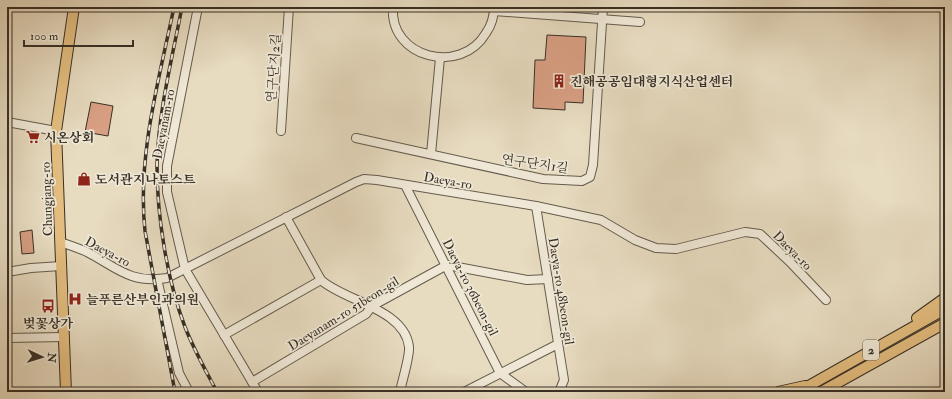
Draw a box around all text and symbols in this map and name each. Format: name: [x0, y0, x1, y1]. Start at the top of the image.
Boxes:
scale bar: [24, 22, 133, 48]
text: 100 m: [30, 29, 59, 44]
street label: 연구단지2길: [264, 33, 284, 103]
building icon: 진해공공임대형지식산업센터: [551, 73, 567, 89]
place label: 진해공공임대형지식산업센터: [570, 74, 733, 90]
street label: Daeyanam-ro: [149, 88, 180, 161]
supermarket icon: 시온상회: [25, 129, 41, 145]
place label: 시온상회: [44, 130, 94, 146]
street label: 연구단지1길: [500, 151, 569, 177]
street label: Chungjang-ro: [38, 162, 56, 236]
street label: Daeya-ro: [422, 169, 473, 194]
shop icon: 도서관지나토스트: [76, 171, 92, 187]
place label: 도서관지나토스트: [95, 172, 196, 188]
street label: Daeya-ro: [769, 228, 815, 274]
street label: Daeya-ro: [82, 233, 133, 271]
street label: Daeya-ro 36beon-gil: [438, 236, 502, 340]
street label: Daeya-ro 48beon-gil: [544, 236, 577, 347]
street label: Daeyanam-ro 51beon-gil: [285, 273, 403, 355]
hospital icon: 늘푸른산부인과의원: [67, 291, 83, 307]
place label: 늘푸른산부인과의원: [86, 292, 199, 308]
bus stop icon: 벚꽃상가: [40, 298, 56, 314]
place label: 벚꽃상가: [23, 316, 74, 332]
north arrow: [22, 337, 62, 377]
road number: 2: [863, 340, 879, 360]
text: N: [45, 351, 58, 364]

